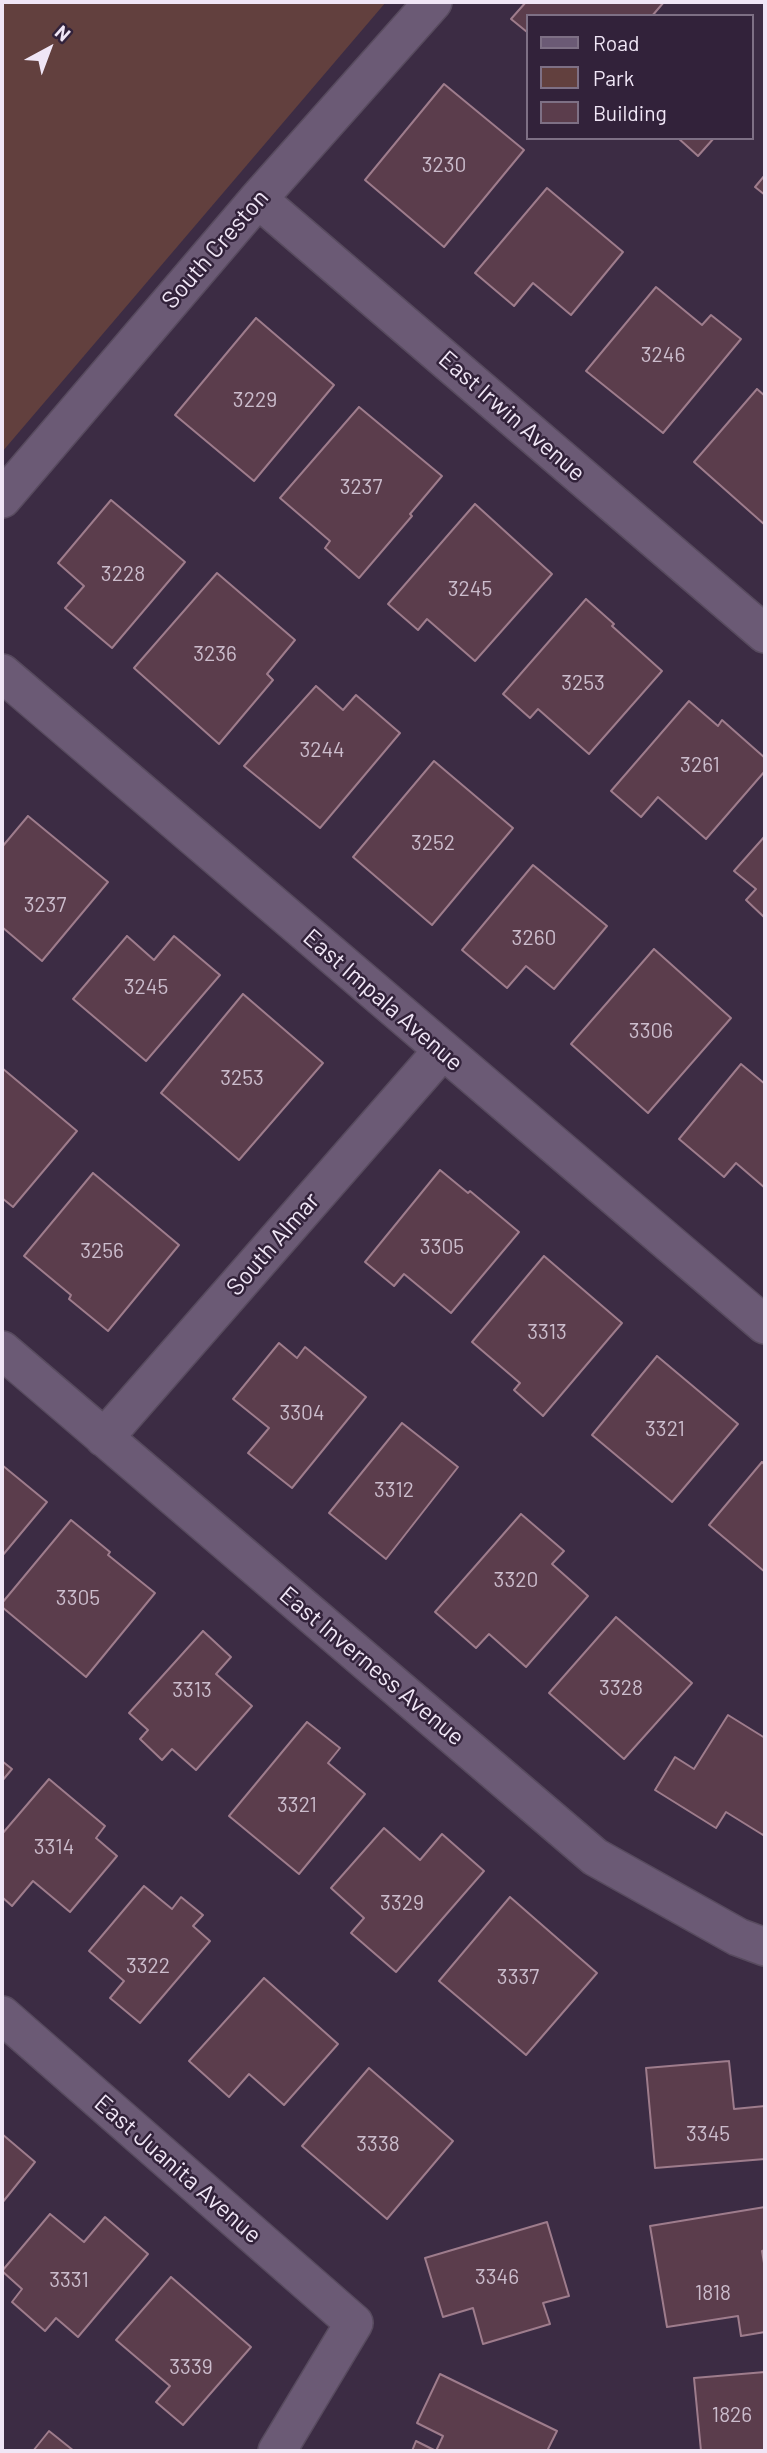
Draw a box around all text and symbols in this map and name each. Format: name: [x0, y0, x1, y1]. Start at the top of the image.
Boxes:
north arrow: [14, 14, 84, 84]
legend: [526, 14, 753, 140]
text: N: [51, 20, 75, 46]
text: Road: [593, 30, 639, 55]
text: Park: [593, 65, 634, 90]
text: Building: [593, 100, 667, 125]
house number: 3230: [422, 152, 466, 178]
street label: South Creston: [156, 184, 274, 314]
house number: 3246: [641, 342, 685, 368]
street label: East Irwin Avenue: [433, 344, 591, 488]
house number: 3229: [233, 387, 277, 413]
house number: 3237: [340, 474, 382, 500]
house number: 3228: [101, 561, 145, 587]
house number: 3245: [448, 576, 492, 602]
house number: 3236: [193, 641, 237, 667]
house number: 3253: [561, 670, 605, 696]
house number: 3244: [299, 737, 345, 763]
house number: 3261: [680, 752, 720, 778]
house number: 3252: [411, 830, 455, 856]
house number: 3237: [24, 892, 66, 918]
street label: East Impala Avenue: [297, 923, 469, 1077]
house number: 3260: [512, 925, 556, 951]
house number: 3245: [124, 974, 168, 1000]
house number: 3306: [629, 1018, 673, 1044]
house number: 3253: [220, 1065, 264, 1091]
street label: South Almar: [220, 1186, 326, 1302]
house number: 3305: [420, 1234, 464, 1260]
house number: 3256: [80, 1238, 124, 1264]
house number: 3313: [527, 1319, 567, 1345]
house number: 3304: [279, 1400, 325, 1426]
house number: 3321: [645, 1416, 685, 1442]
house number: 3312: [374, 1477, 414, 1503]
house number: 3320: [494, 1567, 538, 1593]
street label: East Inverness Avenue: [274, 1580, 470, 1752]
house number: 3305: [56, 1585, 100, 1611]
house number: 3328: [599, 1675, 643, 1701]
house number: 3313: [172, 1677, 212, 1703]
house number: 3321: [277, 1792, 317, 1818]
house number: 3314: [34, 1834, 74, 1860]
house number: 3329: [380, 1890, 424, 1916]
house number: 3322: [126, 1953, 170, 1979]
house number: 3337: [497, 1964, 539, 1990]
street label: East Juanita Avenue: [89, 2089, 267, 2249]
house number: 3345: [686, 2121, 730, 2147]
house number: 3338: [356, 2131, 400, 2157]
house number: 3346: [475, 2264, 519, 2290]
house number: 3331: [49, 2267, 89, 2293]
house number: 1818: [695, 2280, 731, 2306]
house number: 3339: [169, 2354, 213, 2380]
house number: 1826: [712, 2402, 752, 2428]

